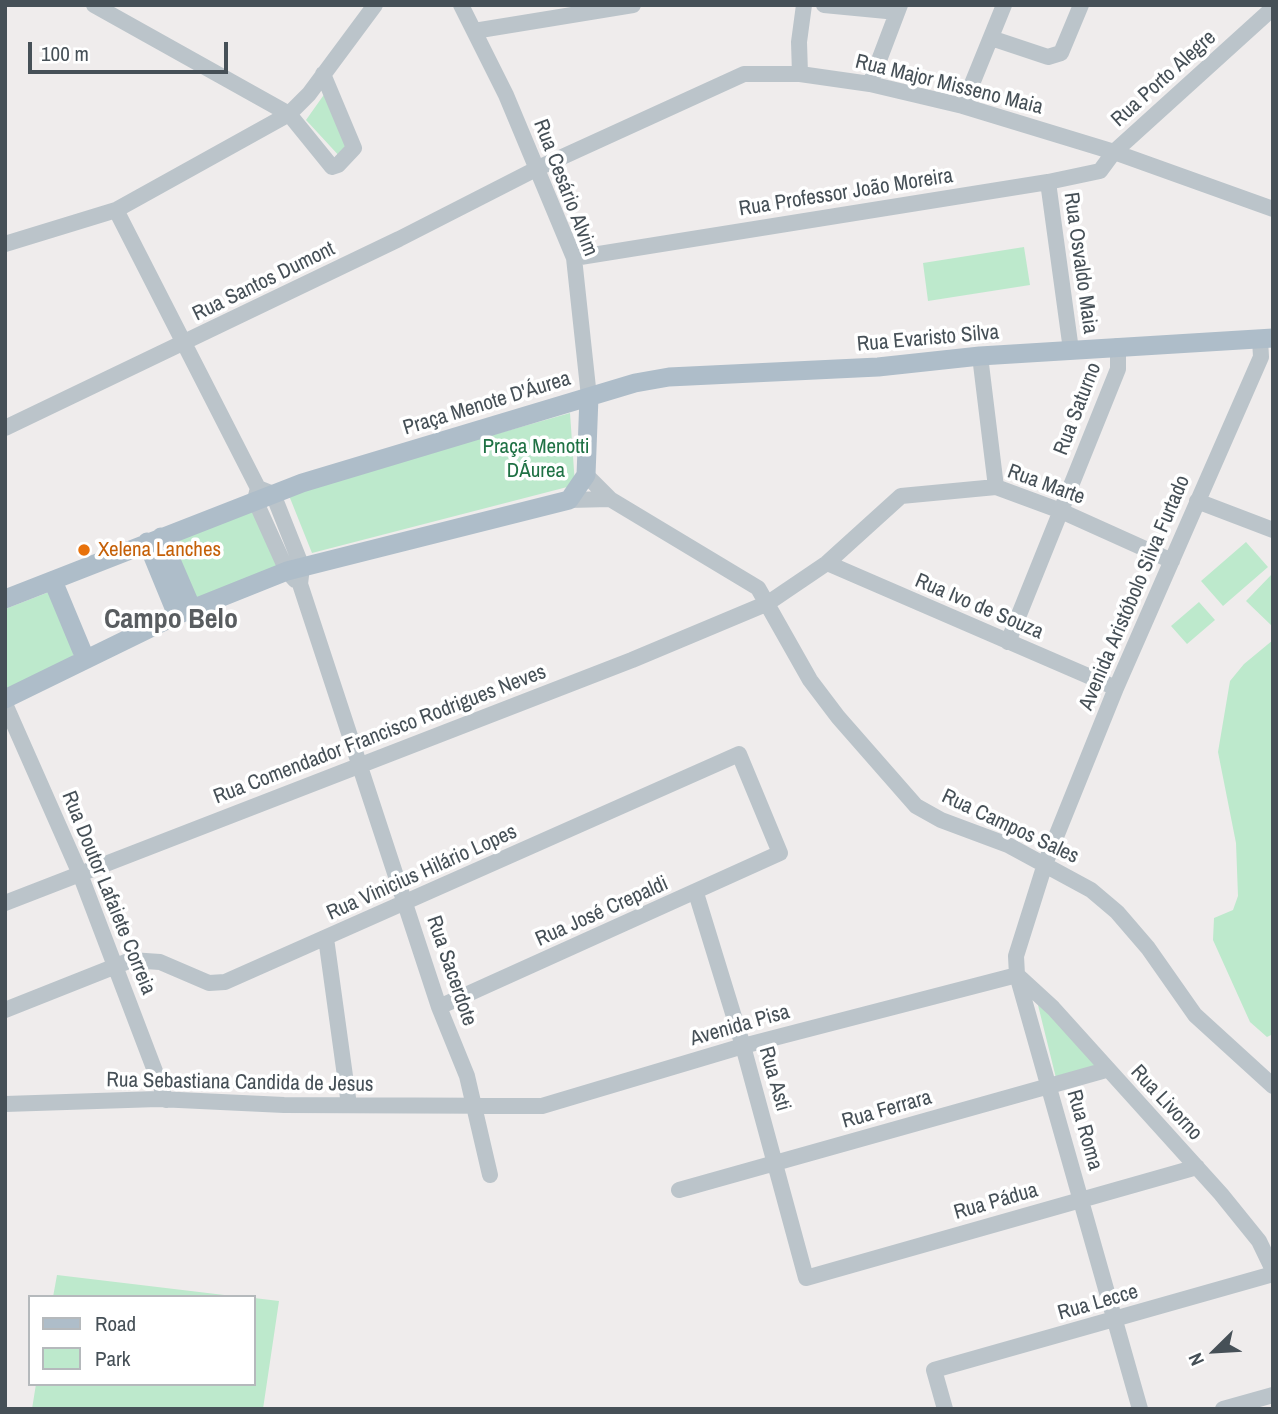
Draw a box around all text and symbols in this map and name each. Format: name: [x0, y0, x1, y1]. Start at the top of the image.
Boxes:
street label: Rua Porto Alegre: [1106, 25, 1222, 133]
scale bar: [32, 28, 231, 72]
text: 100 m: [41, 39, 89, 68]
street label: Rua Major Misseno Maia: [853, 50, 1045, 120]
street label: Rua Cesário Alvim: [527, 116, 603, 260]
street label: Rua Professor João Moreira: [737, 164, 955, 222]
street label: Rua Osvaldo Maia: [1058, 191, 1102, 335]
street label: Rua Santos Dumont: [189, 237, 339, 327]
street label: Rua Evaristo Silva: [856, 320, 1000, 358]
street label: Rua Saturno: [1049, 359, 1107, 459]
street label: Praça Menote D'Áurea: [400, 367, 574, 441]
park label: Praça Menotti DÁurea: [482, 434, 590, 484]
street label: Rua Marte: [1004, 459, 1088, 511]
street label: Avenida Aristóbolo Silva Furtado: [1074, 472, 1196, 714]
place label: Xelena Lanches: [98, 537, 221, 563]
marker: Xelena Lanches: [76, 542, 92, 558]
street label: Rua Ivo de Souza: [911, 569, 1047, 645]
district label: Campo Belo: [104, 603, 238, 637]
street label: Rua Comendador Francisco Rodrigues Neves: [210, 660, 550, 810]
street label: Rua Campos Sales: [937, 784, 1083, 870]
street label: Rua Doutor Lafaiete Correia: [56, 788, 160, 998]
street label: Rua Vinicius Hilário Lopes: [323, 820, 521, 926]
street label: Rua José Crepaldi: [532, 871, 672, 953]
street label: Rua Sacerdote: [420, 913, 482, 1029]
street label: Avenida Pisa: [687, 1000, 793, 1052]
street label: Rua Asti: [753, 1044, 795, 1114]
street label: Rua Livorno: [1125, 1060, 1207, 1146]
street label: Rua Sebastiana Candida de Jesus: [106, 1068, 374, 1098]
street label: Rua Ferrara: [839, 1085, 935, 1135]
street label: Rua Roma: [1061, 1087, 1107, 1173]
street label: Rua Pádua: [951, 1178, 1041, 1226]
street label: Rua Lecce: [1055, 1280, 1141, 1326]
legend: [28, 1295, 256, 1386]
text: Road: [95, 1309, 136, 1338]
north arrow: [1180, 1316, 1250, 1386]
text: Park: [95, 1344, 130, 1373]
text: N: [1182, 1349, 1210, 1370]

